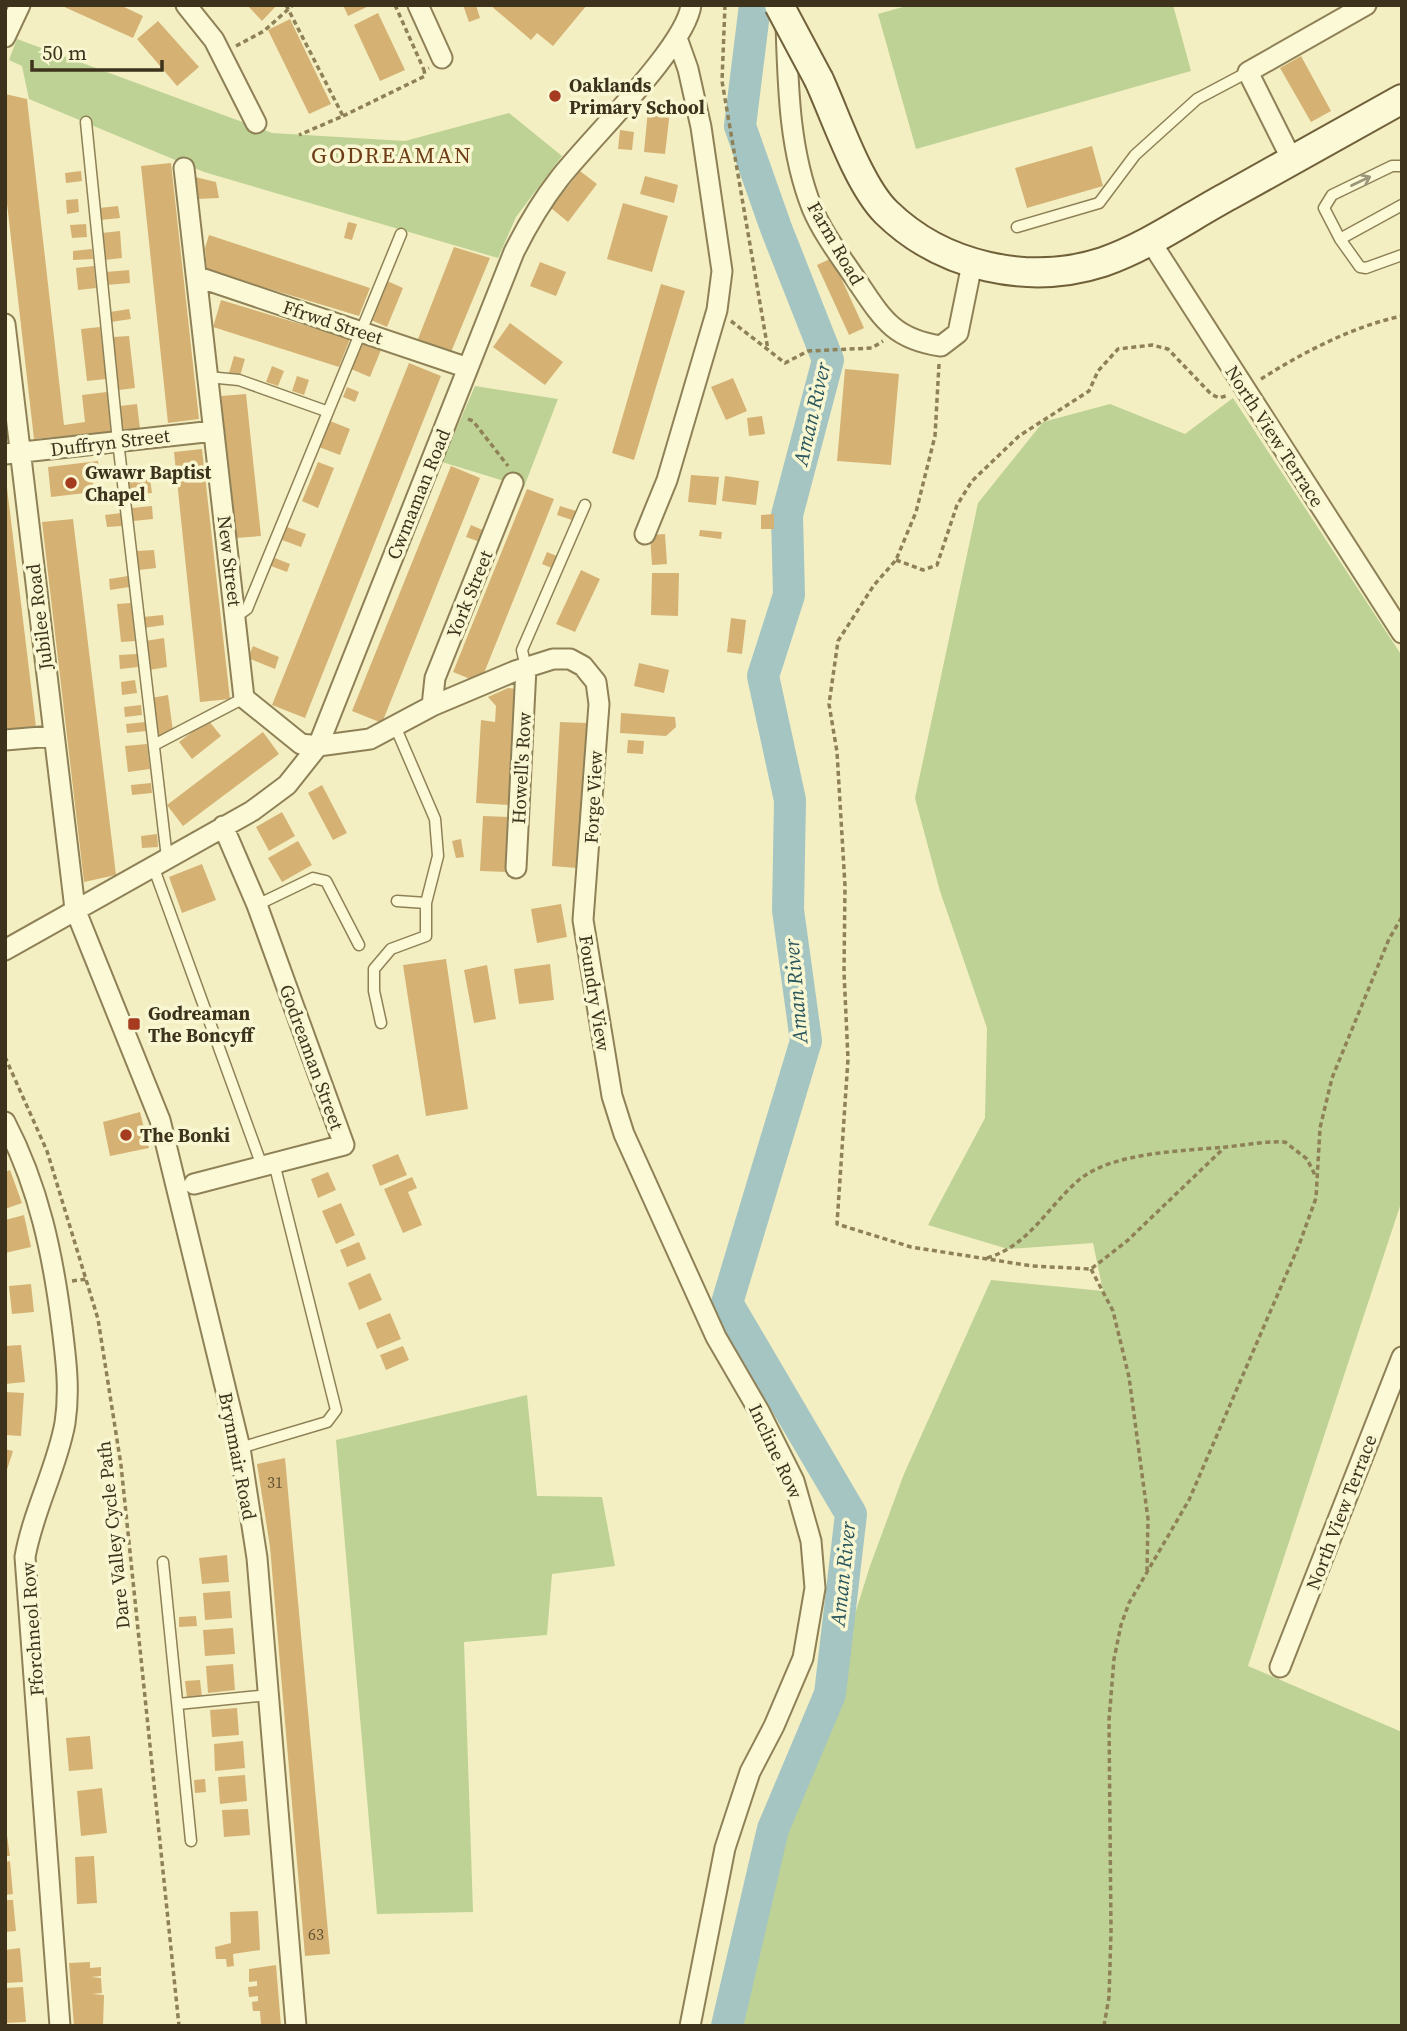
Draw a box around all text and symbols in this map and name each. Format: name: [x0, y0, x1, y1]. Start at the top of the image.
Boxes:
scale bar: [32, 28, 161, 72]
text: 50 m: [42, 38, 87, 67]
place label: Oaklands Primary School: [569, 72, 705, 120]
marker: Oaklands Primary School: [547, 88, 563, 104]
district label: GODREAMAN: [311, 139, 473, 171]
one-way arrow: [1350, 173, 1371, 187]
street label: Farm Road: [802, 196, 870, 290]
street label: Ffrwd Street: [280, 294, 387, 351]
water label: Aman River: [785, 359, 838, 469]
street label: North View Terrace: [1219, 360, 1331, 512]
street label: Duffryn Street: [49, 422, 172, 462]
street label: Cwmaman Road: [380, 425, 456, 563]
place label: Gwawr Baptist Chapel: [85, 459, 212, 507]
marker: Gwawr Baptist Chapel: [63, 475, 79, 491]
street label: New Street: [212, 514, 249, 609]
street label: York Street: [440, 545, 499, 642]
street label: Jubilee Road: [20, 562, 59, 673]
street label: Howell's Row: [505, 711, 537, 825]
street label: Forge View: [578, 749, 608, 844]
street label: Foundry View: [573, 933, 617, 1054]
water label: Aman River: [776, 937, 815, 1046]
street label: Godreaman Street: [274, 981, 351, 1134]
place label: Godreaman The Boncyff: [148, 1000, 255, 1048]
marker: Godreaman The Boncyff: [126, 1016, 142, 1032]
place label: The Bonki: [140, 1122, 230, 1148]
marker: The Bonki: [118, 1127, 134, 1143]
street label: Brynmair Road: [213, 1390, 263, 1522]
street label: Incline Row: [743, 1399, 809, 1503]
street label: North View Terrace: [1299, 1431, 1383, 1593]
street label: Dare Valley Cycle Path: [90, 1440, 136, 1630]
house number: 31: [267, 1471, 283, 1493]
water label: Aman River: [822, 1520, 862, 1629]
street label: Fforchneol Row: [14, 1561, 50, 1697]
house number: 63: [308, 1923, 324, 1945]

